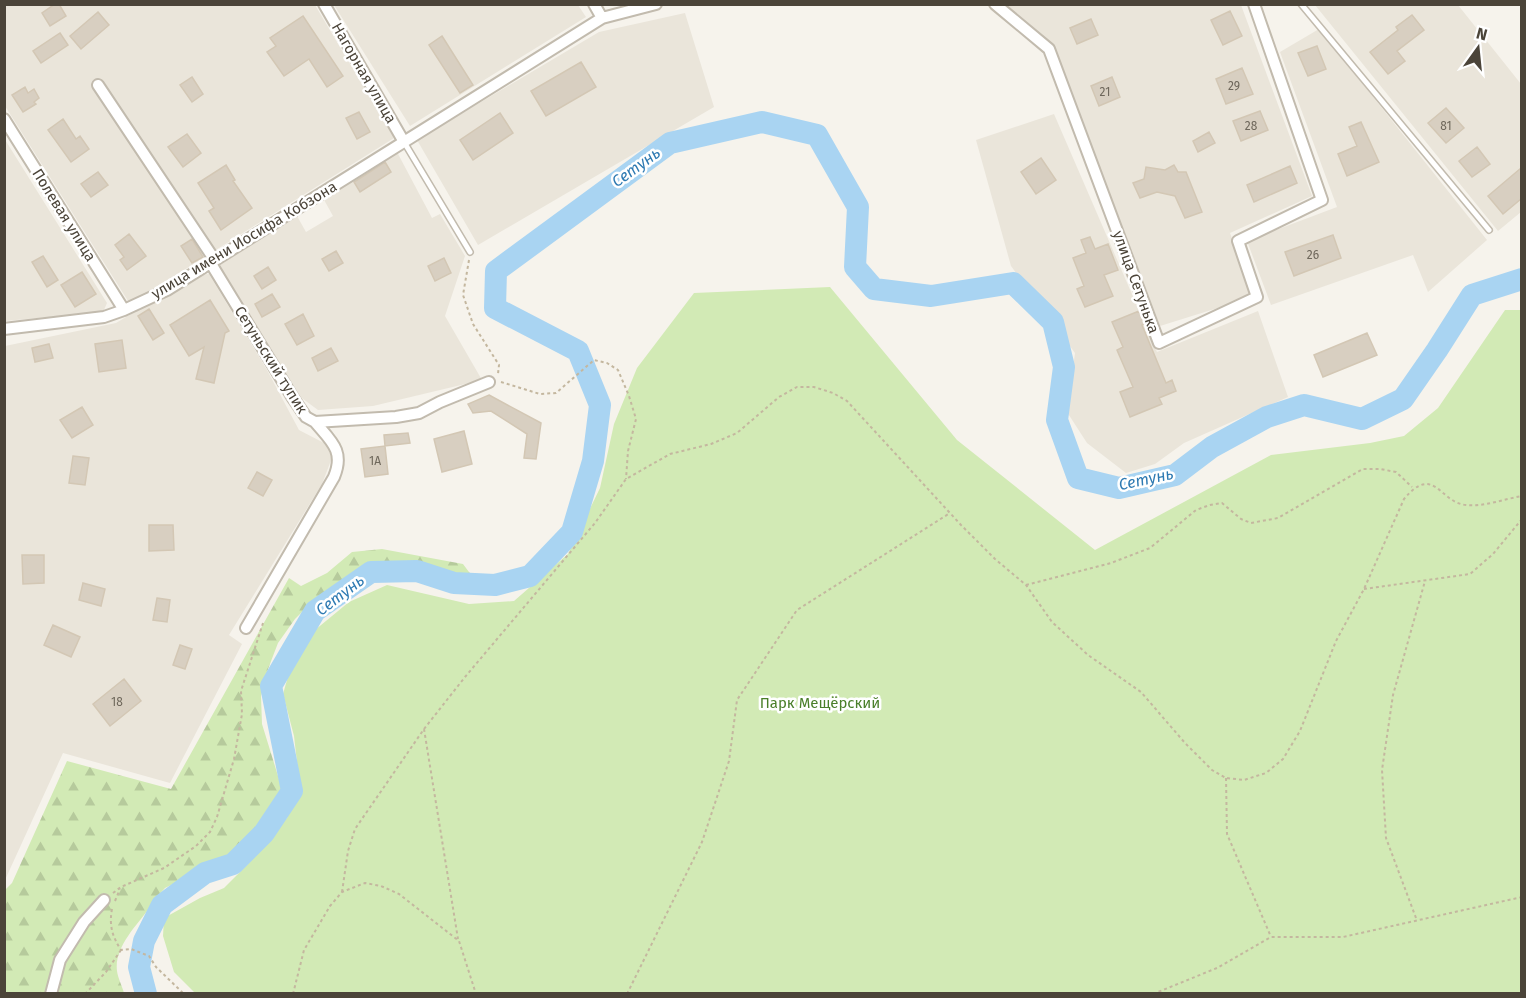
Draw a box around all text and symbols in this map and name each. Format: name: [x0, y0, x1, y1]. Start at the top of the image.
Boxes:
north arrow: [1448, 18, 1508, 78]
street label: Нагорная улица: [328, 19, 400, 127]
text: N: [1474, 23, 1489, 45]
house number: 29: [1228, 79, 1240, 93]
house number: 21: [1100, 85, 1110, 99]
house number: 28: [1245, 119, 1258, 133]
house number: 81: [1440, 119, 1452, 133]
water label: Сетунь: [608, 143, 664, 191]
street label: Полевая улица: [28, 165, 100, 265]
street label: улица имени Иосифа Кобзона: [148, 177, 340, 303]
street label: улица Сетунька: [1109, 228, 1163, 336]
house number: 26: [1307, 248, 1319, 262]
street label: Сетуньский тупик: [231, 303, 311, 417]
house number: 1А: [369, 454, 381, 468]
water label: Сетунь: [1117, 464, 1175, 494]
water label: Сетунь: [312, 571, 368, 619]
park label: Парк Мещёрский: [760, 694, 880, 712]
house number: 18: [111, 695, 123, 709]

